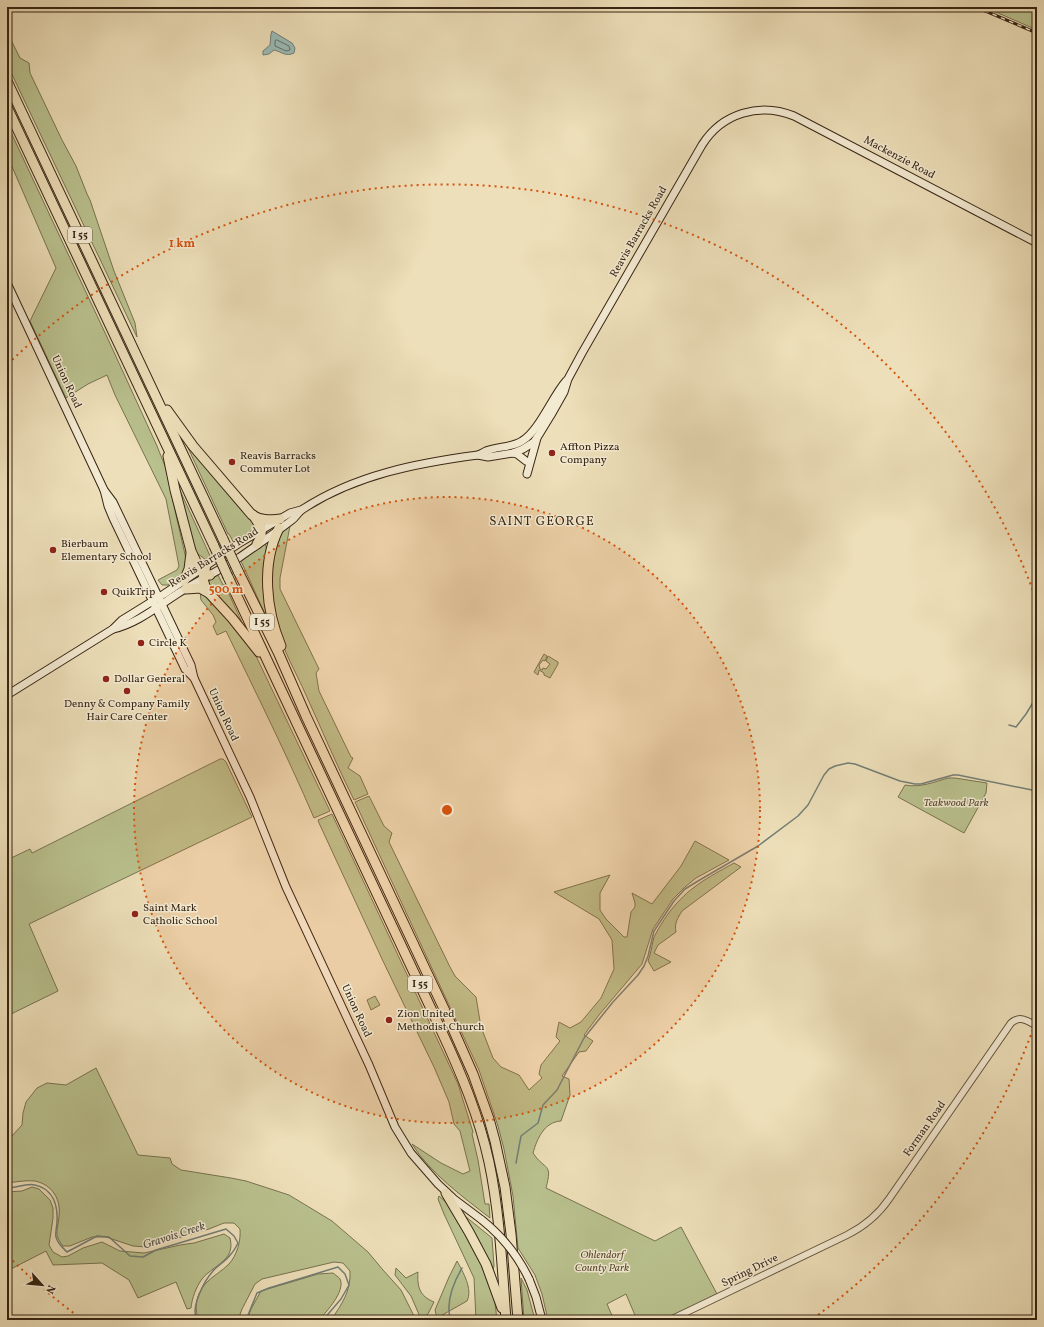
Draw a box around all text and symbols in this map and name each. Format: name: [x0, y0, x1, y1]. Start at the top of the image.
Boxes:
street label: Mackenzie Road: [861, 133, 937, 183]
street label: Reavis Barracks Road: [607, 184, 671, 280]
road number: I 55: [68, 227, 92, 243]
text: 1 km: [169, 236, 195, 252]
street label: Union Road: [47, 353, 85, 411]
place label: Affton Pizza Company: [560, 440, 620, 468]
marker: Affton Pizza Company: [547, 448, 557, 458]
place label: Reavis Barracks Commuter Lot: [240, 449, 316, 477]
marker: Reavis Barracks Commuter Lot: [227, 457, 237, 467]
district label: SAINT GEORGE: [489, 513, 595, 531]
street label: Reavis Barracks Road: [166, 524, 262, 592]
place label: Bierbaum Elementary School: [61, 537, 152, 565]
marker: Bierbaum Elementary School: [48, 545, 58, 555]
text: 500 m: [209, 582, 244, 598]
place label: QuikTrip: [112, 585, 155, 600]
marker: QuikTrip: [99, 587, 109, 597]
road number: I 55: [250, 614, 274, 630]
place label: Circle K: [149, 636, 187, 651]
marker: Circle K: [136, 638, 146, 648]
place label: Dollar General: [114, 672, 185, 687]
marker: Dollar General: [101, 674, 111, 684]
marker: Denny & Company Family Hair Care Center: [122, 686, 132, 696]
street label: Union Road: [204, 686, 242, 744]
place label: Denny & Company Family Hair Care Center: [64, 697, 190, 725]
park label: Teakwood Park: [923, 796, 989, 811]
centre of rings: [440, 803, 454, 817]
place label: Saint Mark Catholic School: [143, 901, 218, 929]
marker: Saint Mark Catholic School: [130, 909, 140, 919]
road number: I 55: [408, 976, 432, 992]
street label: Union Road: [337, 982, 375, 1040]
place label: Zion United Methodist Church: [397, 1007, 485, 1035]
marker: Zion United Methodist Church: [384, 1015, 394, 1025]
street label: Forman Road: [900, 1098, 950, 1160]
water label: Gravois Creek: [141, 1218, 208, 1254]
park label: Ohlendorf County Park: [575, 1248, 629, 1276]
street label: Spring Drive: [719, 1251, 781, 1291]
north arrow: [22, 1265, 62, 1305]
text: N: [41, 1282, 58, 1296]

